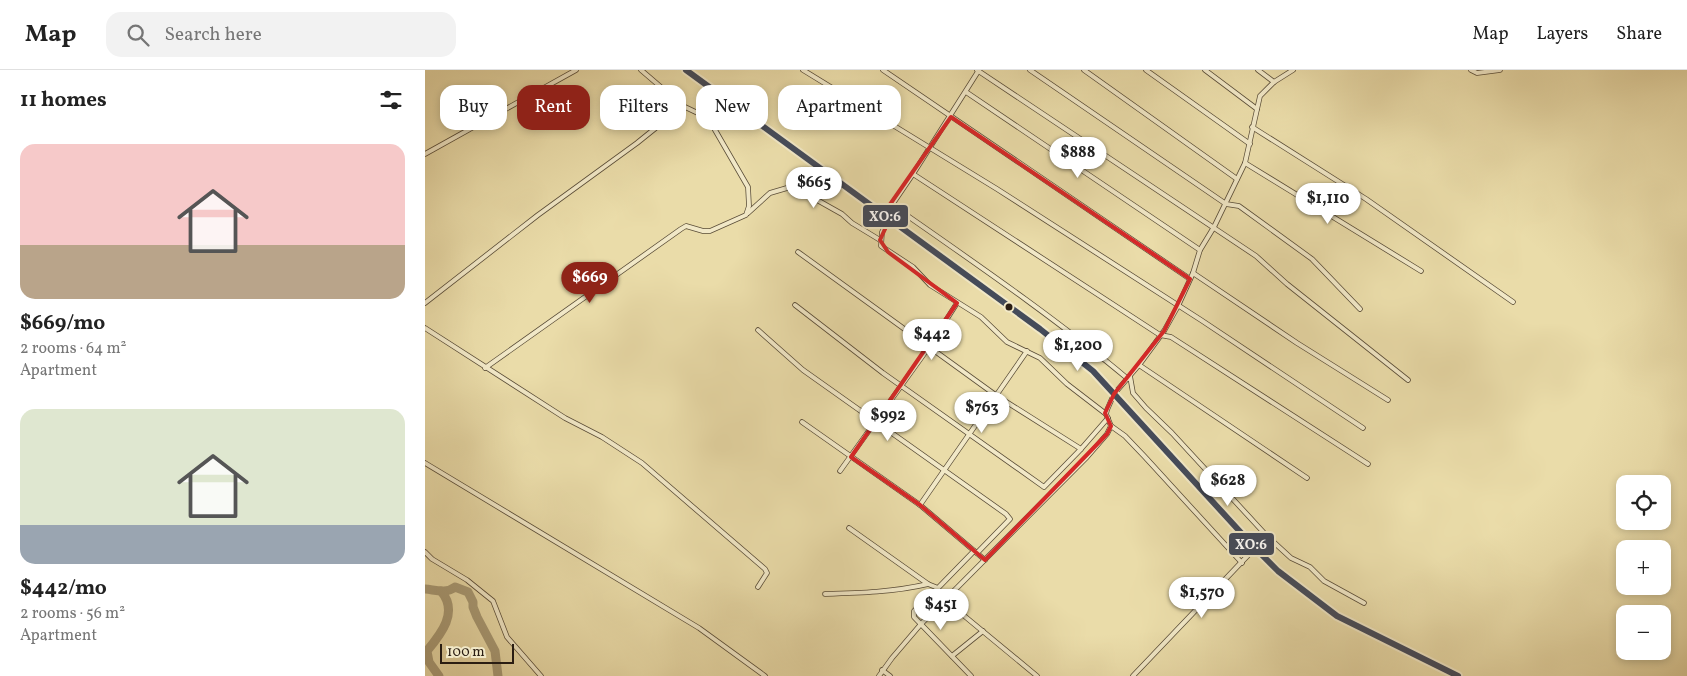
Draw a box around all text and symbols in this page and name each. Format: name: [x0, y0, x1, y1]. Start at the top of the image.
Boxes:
search box: [106, 12, 456, 57]
text: Map: [25, 18, 76, 52]
icon: search: [124, 21, 152, 49]
text: Search here: [164, 22, 262, 48]
text: Map: [1472, 22, 1508, 47]
text: Layers: [1536, 22, 1588, 47]
text: Share: [1616, 22, 1662, 47]
chip: Buy: [440, 85, 507, 130]
chip: Rent: [517, 85, 590, 130]
chip: Filters: [600, 85, 686, 130]
chip: New: [696, 85, 768, 130]
chip: Apartment: [778, 85, 901, 130]
text: 11 homes: [20, 86, 107, 115]
icon: filters: [377, 86, 405, 114]
pin: $888: [1048, 136, 1108, 179]
text: $888: [1060, 142, 1096, 164]
pin: $665: [784, 166, 844, 209]
text: $665: [797, 172, 831, 194]
icon: home: [168, 176, 258, 266]
pin: $1,110: [1287, 182, 1369, 225]
text: $1,110: [1307, 188, 1349, 210]
line badge: ХО:6: [862, 204, 909, 228]
text: ХО:6: [869, 208, 901, 227]
pin: $669: [560, 262, 620, 304]
text: $669: [572, 267, 608, 289]
unlabelled marker: [1004, 302, 1014, 312]
text: $669/mo: [20, 309, 105, 338]
pin: $442: [902, 318, 962, 361]
text: $442: [914, 324, 950, 346]
pin: $1,200: [1037, 330, 1119, 372]
text: $1,200: [1054, 335, 1102, 357]
text: 2 rooms · 64 m²: [20, 338, 127, 360]
text: Apartment: [20, 360, 97, 382]
pin: $763: [952, 392, 1012, 434]
text: $763: [965, 397, 999, 419]
pin: $992: [858, 400, 918, 442]
text: $992: [871, 405, 906, 427]
icon: home: [168, 441, 258, 531]
pin: $628: [1198, 464, 1258, 507]
text: $628: [1211, 470, 1245, 492]
map controls: [1616, 475, 1671, 660]
button: locate: [1616, 475, 1671, 530]
line badge: ХО:6: [1228, 532, 1275, 556]
text: ХО:6: [1235, 536, 1267, 555]
button: +: [1616, 540, 1671, 595]
text: $442/mo: [20, 574, 107, 603]
pin: $1,570: [1161, 576, 1243, 619]
text: $1,570: [1180, 582, 1224, 604]
pin: $451: [911, 588, 971, 631]
text: $451: [925, 594, 957, 616]
text: 2 rooms · 56 m²: [20, 603, 125, 625]
button: −: [1616, 605, 1671, 660]
text: Apartment: [20, 625, 97, 647]
scale bar: [440, 641, 514, 664]
text: 100 m: [447, 643, 485, 662]

